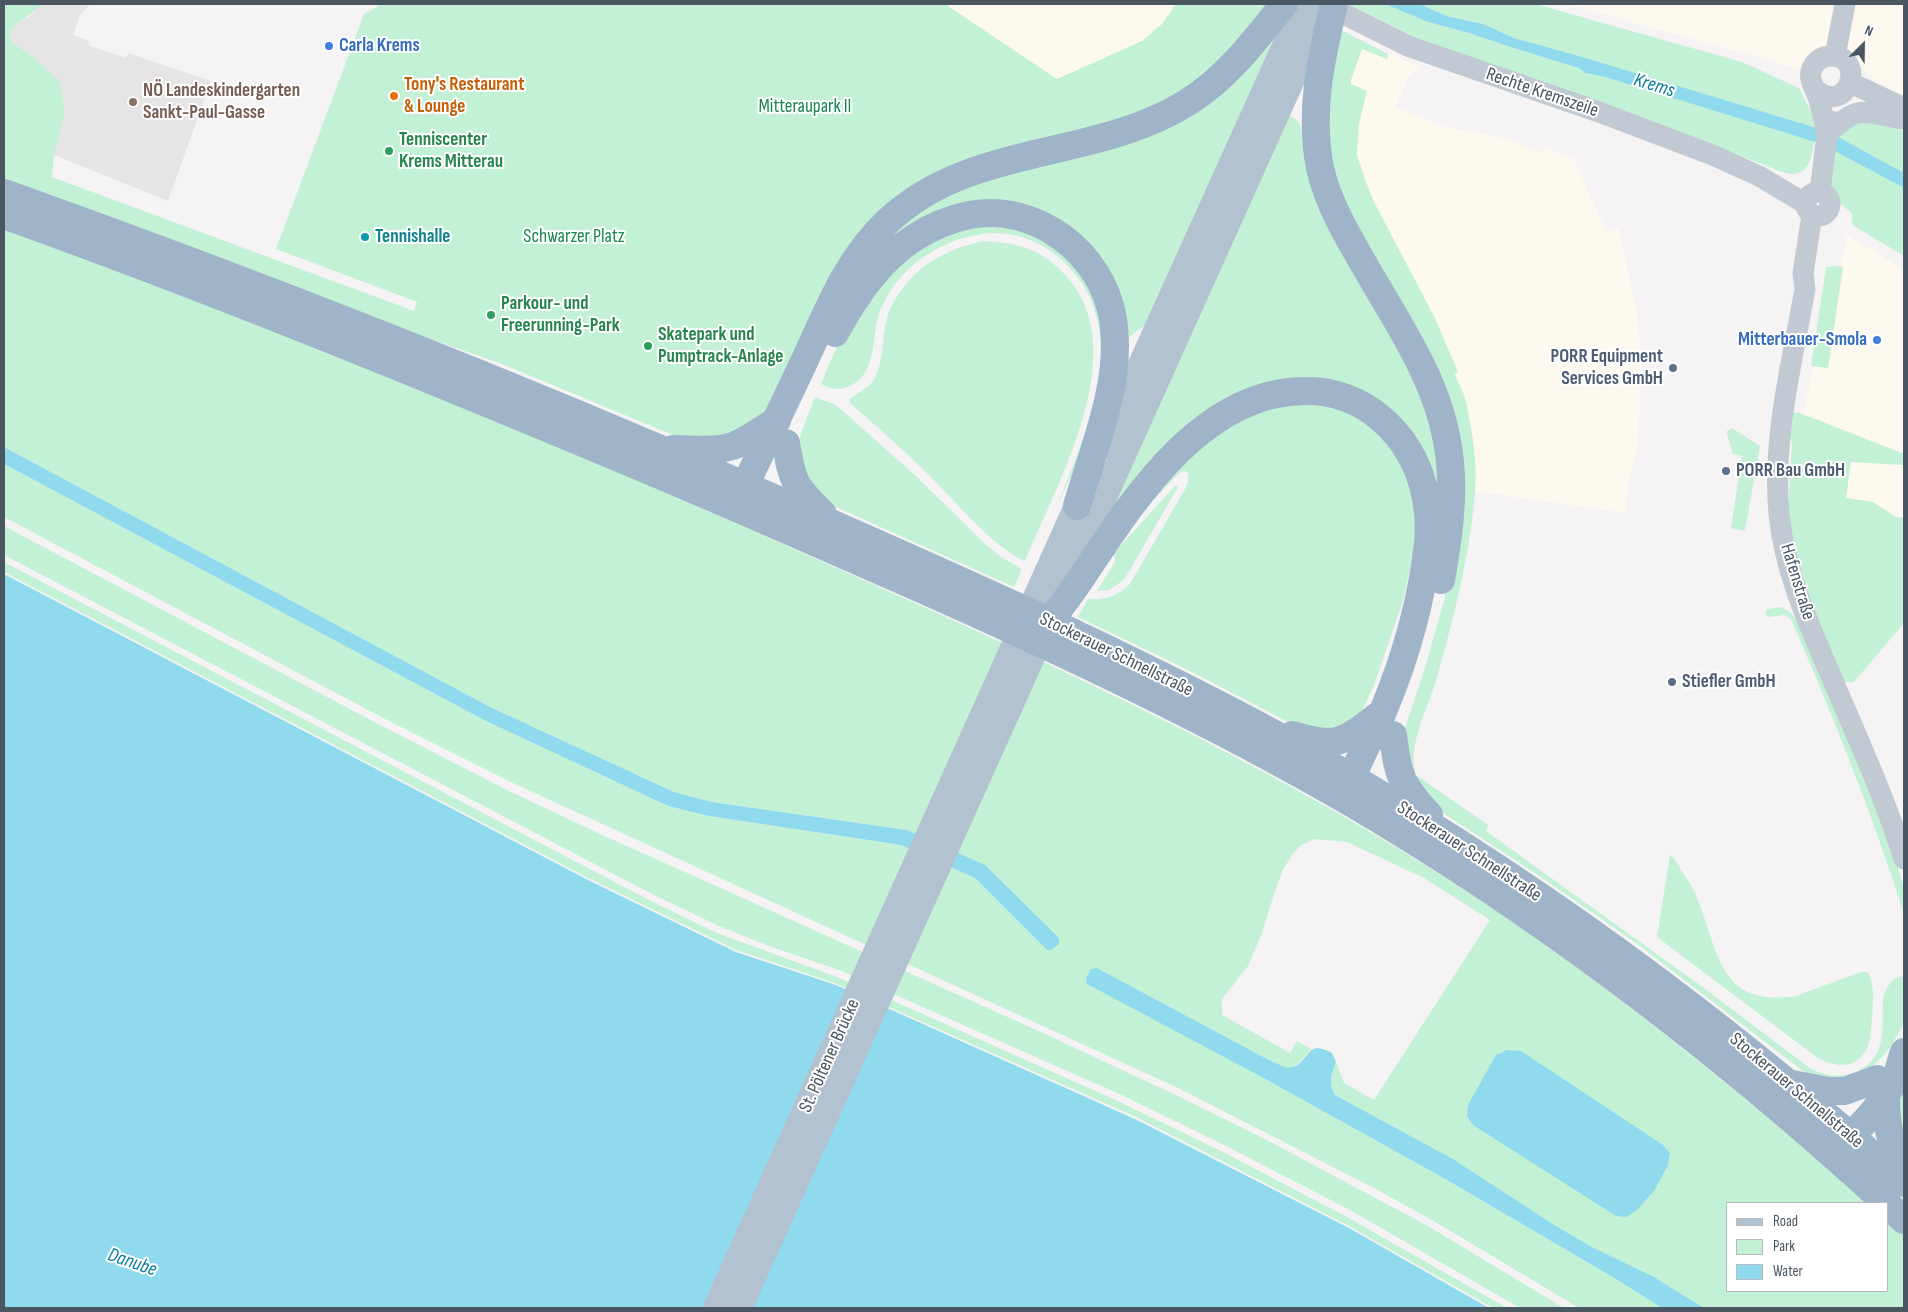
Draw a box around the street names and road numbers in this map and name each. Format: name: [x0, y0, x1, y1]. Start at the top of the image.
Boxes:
street label: Rechte Kremszeile: [1483, 63, 1601, 123]
street label: Hafenstraße: [1775, 541, 1819, 623]
street label: Stockerauer Schnellstraße: [1036, 608, 1196, 702]
street label: Stockerauer Schnellstraße: [1392, 797, 1546, 907]
street label: St. Pöltener Brücke: [795, 996, 865, 1116]
street label: Stockerauer Schnellstraße: [1724, 1028, 1868, 1154]

